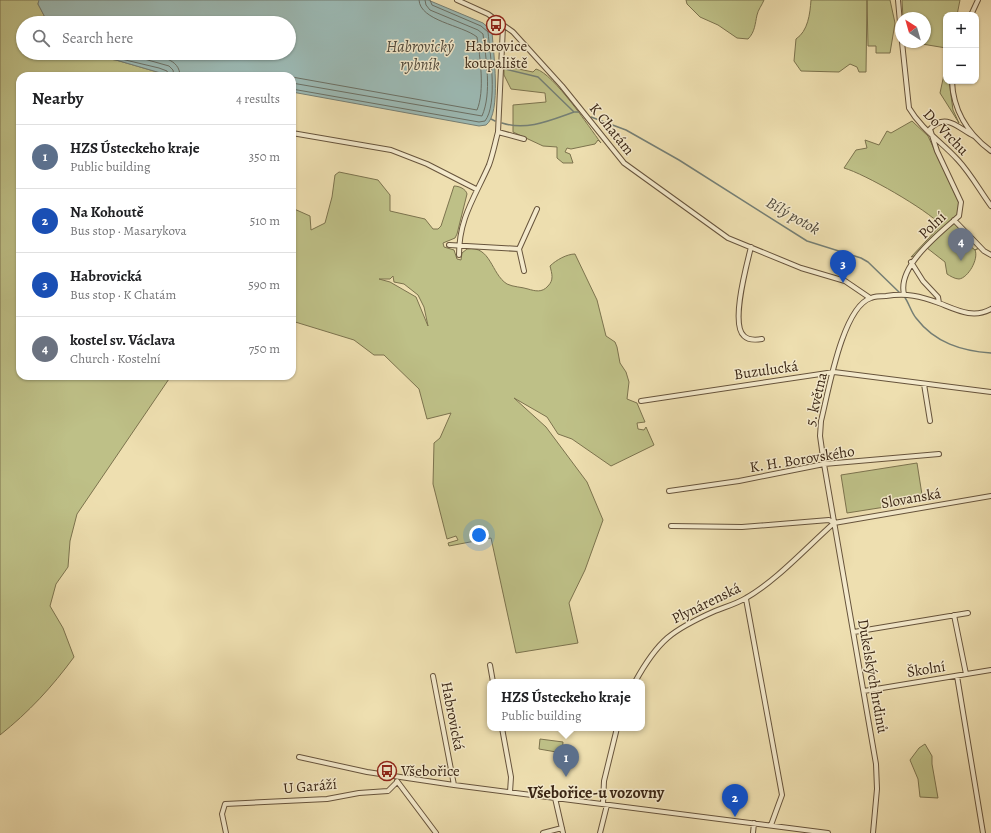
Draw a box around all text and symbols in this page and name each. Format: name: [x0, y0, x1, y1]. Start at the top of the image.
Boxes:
north arrow: [895, 12, 931, 48]
map controls: [943, 12, 979, 84]
button: +: [943, 12, 979, 48]
bus stop icon: Habrovice koupaliště: [485, 14, 507, 36]
search box: [16, 16, 296, 60]
icon: search: [30, 27, 52, 49]
text: Search here: [62, 28, 133, 48]
water label: Habrovický rybník: [386, 36, 454, 76]
place label: Habrovice koupaliště: [464, 36, 528, 73]
button: −: [943, 48, 979, 84]
text: Nearby: [32, 87, 83, 110]
text: 4 results: [236, 90, 280, 107]
street label: K Chatám: [585, 99, 639, 159]
street label: Do Vrchu: [919, 104, 974, 160]
text: HZS Ústeckeho kraje: [70, 138, 200, 158]
text: 1: [43, 148, 47, 165]
text: 350 m: [249, 148, 280, 165]
text: Public building: [70, 158, 150, 175]
water label: Bílý potok: [762, 192, 824, 240]
text: Na Kohoutě: [70, 202, 144, 222]
street label: Polní: [914, 207, 950, 243]
text: 2: [42, 212, 48, 229]
text: 510 m: [250, 212, 280, 229]
text: Bus stop · Masarykova: [70, 222, 186, 239]
pin: 4: [948, 228, 974, 261]
pin: 3: [830, 250, 856, 283]
text: Habrovická: [70, 266, 142, 286]
text: 3: [42, 276, 48, 293]
text: 590 m: [248, 276, 280, 293]
text: Bus stop · K Chatám: [70, 286, 176, 303]
text: kostel sv. Václava: [70, 330, 175, 350]
text: 4: [42, 340, 48, 357]
text: 750 m: [249, 340, 280, 357]
text: Church · Kostelní: [70, 350, 161, 367]
street label: Buzulucká: [733, 356, 799, 384]
street label: 5. května: [800, 370, 832, 428]
street label: K. H. Borovského: [748, 441, 856, 477]
street label: Slovanská: [879, 483, 943, 513]
your location: [469, 525, 489, 545]
street label: Plynárenská: [668, 578, 744, 628]
street label: Dukelských hrdinů: [853, 617, 893, 736]
street label: Školní: [905, 656, 947, 682]
popup: [487, 679, 645, 731]
street label: Habrovická: [437, 680, 469, 752]
text: HZS Ústeckeho kraje: [501, 687, 631, 707]
text: Public building: [501, 707, 582, 724]
pin: 1: [553, 744, 579, 777]
bus stop icon: Všebořice: [376, 760, 398, 782]
place label: Všebořice: [400, 761, 460, 781]
street label: U Garáží: [282, 774, 338, 798]
district label: Všebořice-u vozovny: [527, 782, 665, 804]
pin: 2: [722, 784, 748, 817]

